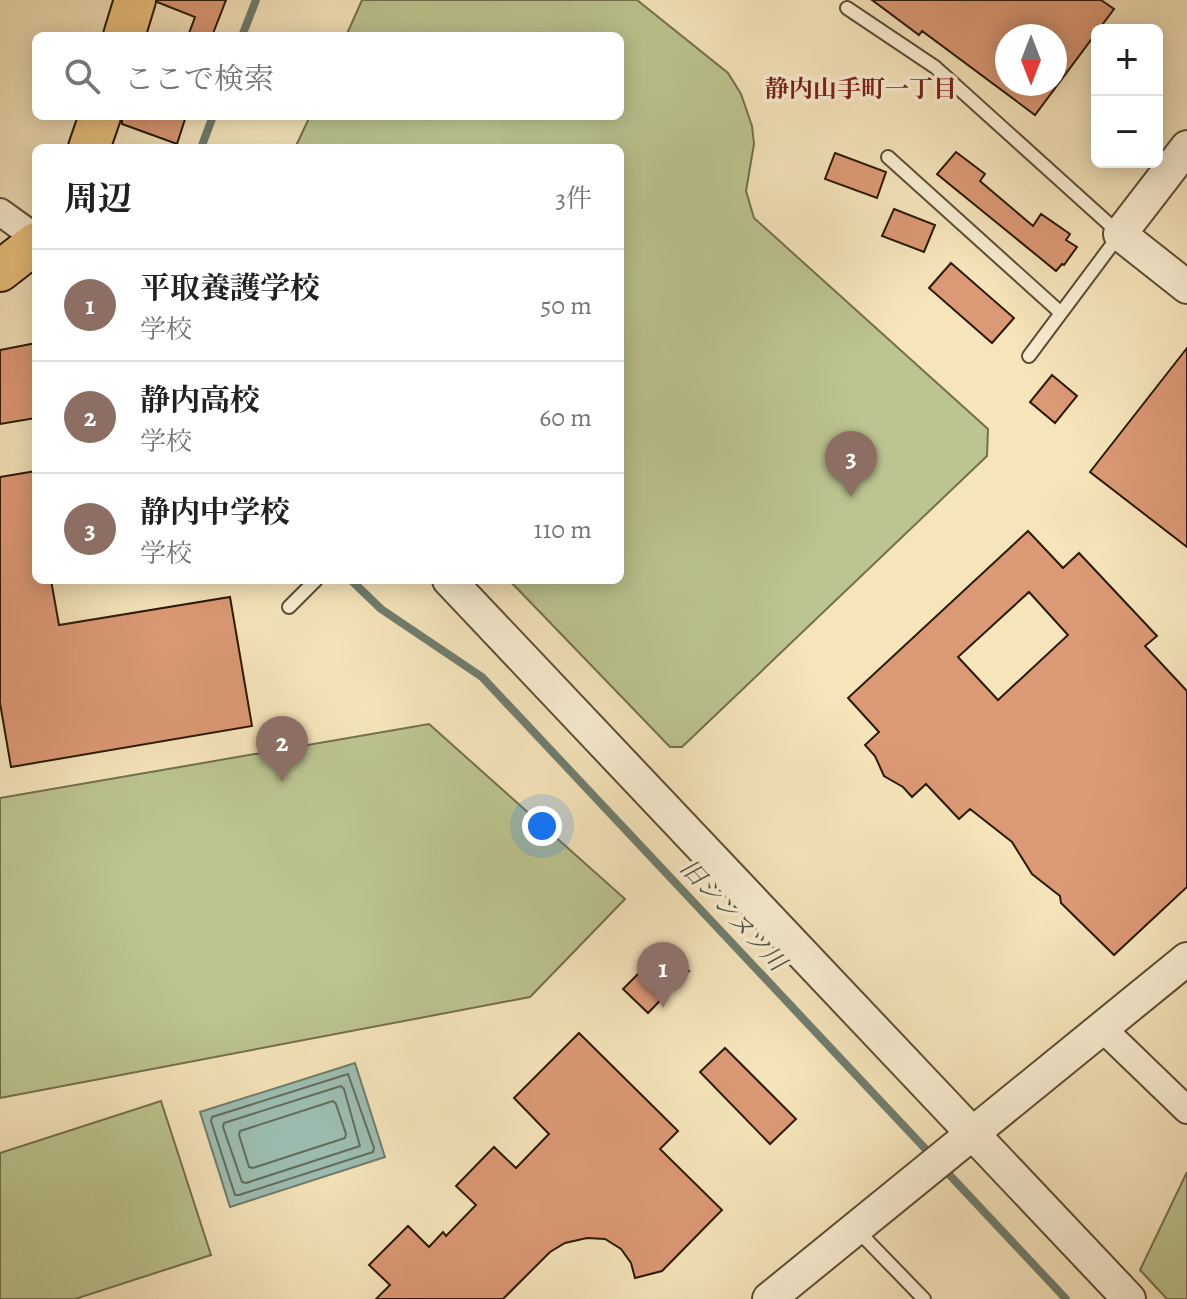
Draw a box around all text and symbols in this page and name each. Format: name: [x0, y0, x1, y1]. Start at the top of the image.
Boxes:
north arrow: [995, 24, 1067, 96]
map controls: [1091, 24, 1163, 168]
button: +: [1091, 24, 1163, 96]
search box: [32, 32, 624, 120]
icon: search: [60, 54, 104, 98]
text: ここで検索: [124, 59, 274, 99]
district label: 静内山手町一丁目: [765, 73, 957, 105]
button: −: [1091, 96, 1163, 168]
text: 周辺: [64, 175, 132, 222]
text: 3件: [555, 181, 592, 216]
text: 平取養護学校: [140, 268, 320, 308]
text: 1: [85, 288, 95, 323]
text: 50 m: [540, 288, 592, 323]
text: 学校: [140, 312, 192, 347]
text: 静内高校: [140, 380, 260, 420]
text: 2: [84, 400, 96, 435]
text: 60 m: [539, 400, 592, 435]
text: 学校: [140, 424, 192, 459]
pin: 3: [825, 431, 877, 497]
text: 静内中学校: [140, 492, 290, 532]
text: 3: [84, 512, 96, 547]
text: 110 m: [534, 512, 592, 547]
text: 学校: [140, 536, 192, 571]
pin: 2: [256, 716, 308, 782]
your location: [522, 806, 562, 846]
water label: 旧シンヌツ川: [673, 852, 795, 980]
pin: 1: [637, 942, 689, 1008]

